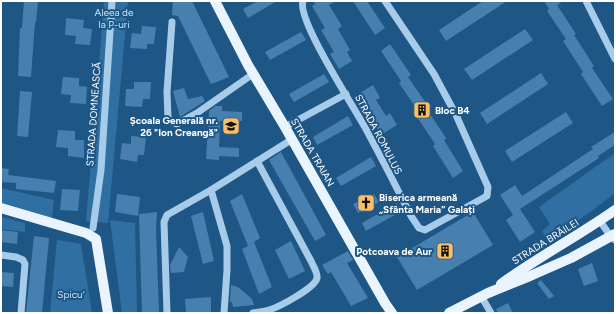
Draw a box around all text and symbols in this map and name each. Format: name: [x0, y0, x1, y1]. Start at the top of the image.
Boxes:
park label: Aleea de la P-uri: [95, 6, 134, 31]
street label: STRADA DOMNEASCĂ: [83, 61, 104, 167]
street label: STRADA ROMULUS: [352, 92, 405, 176]
building icon: Bloc B4: [412, 100, 432, 120]
place label: Bloc B4: [435, 104, 470, 117]
place label: Școala Generală nr. 26 "Ion Creangă": [130, 114, 219, 139]
school or university icon: Școala Generală nr. 26 "Ion Creangă": [221, 116, 241, 136]
street label: STRADA TRAIAN: [288, 116, 337, 189]
place label: Biserica armeană „Sfânta Maria” Galați: [379, 191, 475, 216]
church icon: Biserica armeană „Sfânta Maria” Galați: [356, 193, 376, 213]
street label: STRADA BRĂILEI: [509, 216, 581, 267]
building icon: Potcoava de Aur: [435, 241, 455, 261]
place label: Potcoava de Aur: [356, 245, 432, 258]
park label: Spicu': [57, 288, 85, 301]

